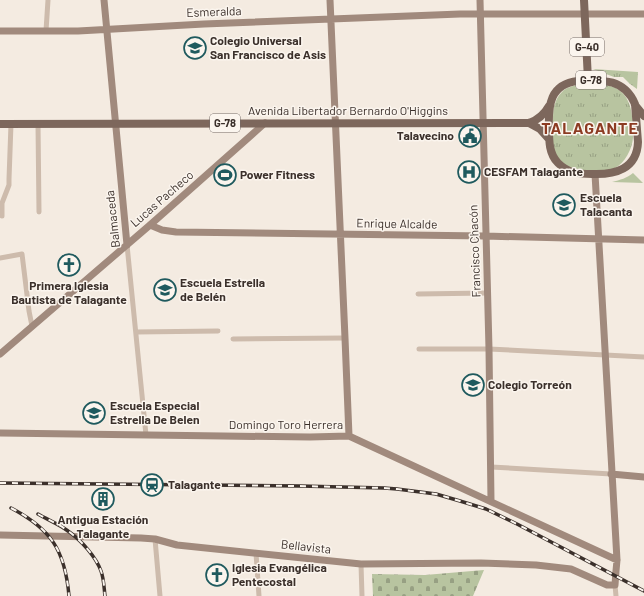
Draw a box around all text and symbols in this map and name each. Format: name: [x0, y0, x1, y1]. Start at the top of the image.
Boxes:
street label: Esmeralda: [186, 3, 242, 19]
place label: Colegio Universal San Francisco de Asis: [210, 33, 326, 61]
school or university icon: Colegio Universal San Francisco de Asis: [182, 35, 208, 61]
road number: G-40: [570, 38, 604, 56]
road number: G-78: [576, 71, 606, 89]
street label: Avenida Libertador Bernardo O'Higgins: [248, 103, 448, 117]
road number: G-78: [210, 114, 240, 132]
district label: TALAGANTE: [541, 118, 639, 137]
public building icon: Talavecino: [457, 123, 483, 149]
place label: Talavecino: [397, 128, 454, 142]
hospital icon: CESFAM Talagante: [456, 159, 482, 185]
sports icon: Power Fitness: [212, 162, 238, 188]
place label: CESFAM Talagante: [484, 164, 583, 178]
street label: Lucas Pacheco: [127, 167, 196, 229]
place label: Power Fitness: [240, 167, 315, 181]
street label: Balmaceda: [102, 190, 122, 249]
place label: Escuela Talacanta: [580, 190, 632, 218]
school or university icon: Escuela Talacanta: [551, 192, 577, 218]
street label: Francisco Chacón: [465, 204, 483, 298]
street label: Enrique Alcalde: [356, 215, 438, 231]
church icon: Primera Iglesia Bautista de Talagante: [56, 252, 82, 278]
place label: Escuela Estrella de Belén: [180, 275, 265, 303]
school or university icon: Escuela Estrella de Belén: [152, 277, 178, 303]
place label: Primera Iglesia Bautista de Talagante: [11, 278, 127, 306]
school or university icon: Colegio Torreón: [460, 372, 486, 398]
place label: Colegio Torreón: [488, 377, 572, 391]
place label: Escuela Especial Estrella De Belen: [110, 398, 200, 426]
school or university icon: Escuela Especial Estrella De Belen: [81, 400, 107, 426]
street label: Domingo Toro Herrera: [229, 417, 343, 431]
station icon: Talagante: [139, 472, 165, 498]
place label: Talagante: [168, 477, 221, 491]
building icon: Antigua Estación Talagante: [90, 486, 116, 512]
place label: Antigua Estación Talagante: [58, 512, 148, 540]
street label: Bellavista: [280, 536, 332, 556]
place label: Iglesia Evangélica Pentecostal: [232, 560, 327, 588]
church icon: Iglesia Evangélica Pentecostal: [204, 562, 230, 588]

